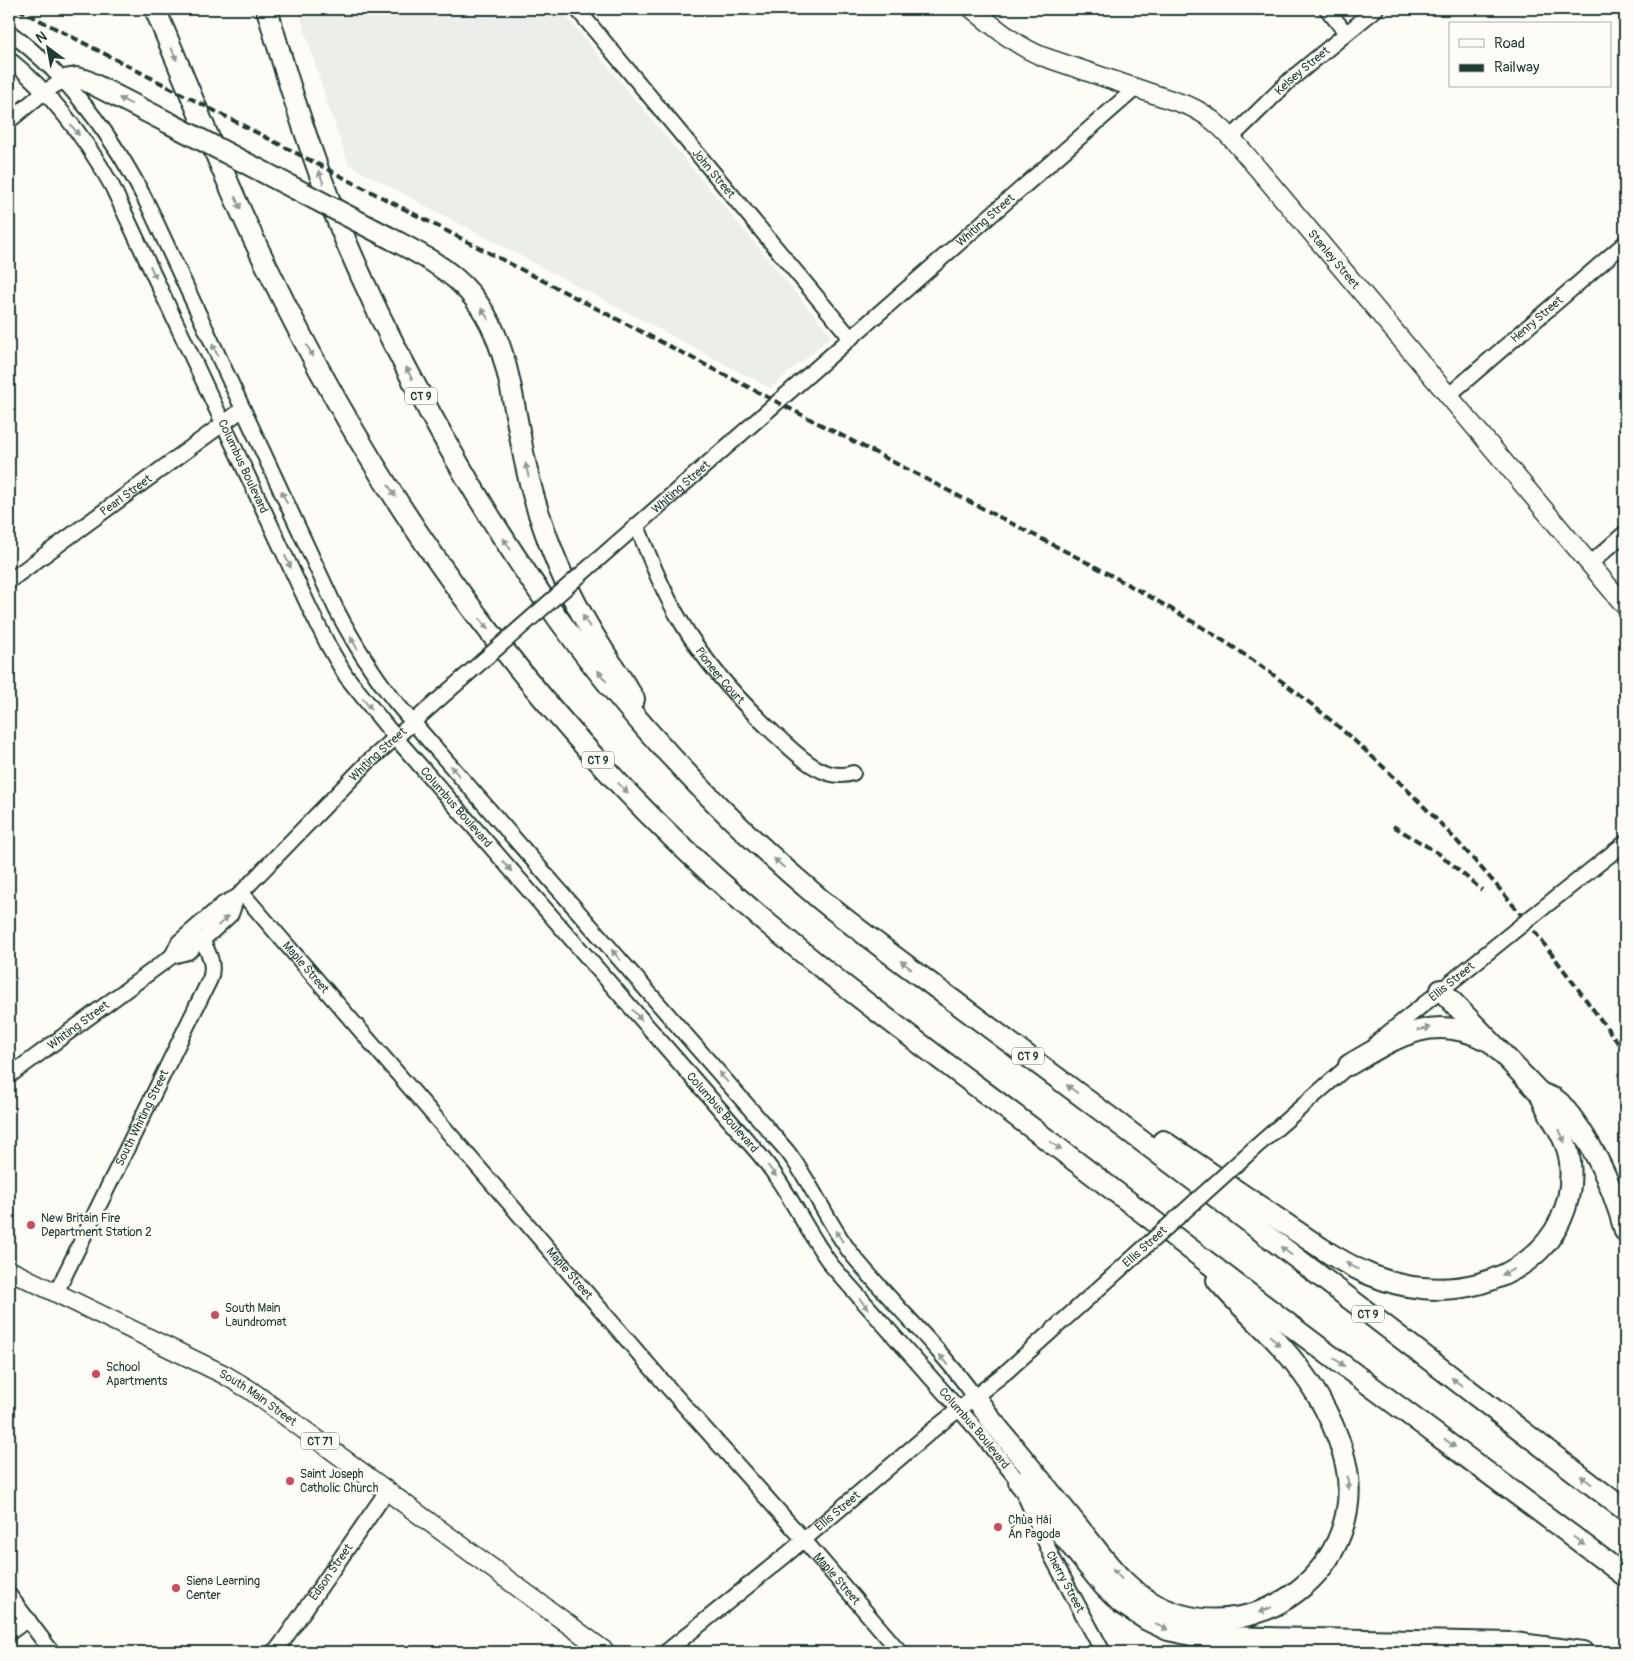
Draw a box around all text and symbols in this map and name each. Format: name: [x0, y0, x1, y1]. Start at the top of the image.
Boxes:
north arrow: [22, 22, 72, 72]
legend: [1449, 22, 1612, 88]
text: N: [33, 28, 50, 47]
text: Road: [1494, 34, 1525, 53]
street label: Kelsey Street: [1272, 43, 1333, 98]
one-way arrow: [171, 47, 179, 61]
text: Railway: [1494, 58, 1540, 77]
one-way arrow: [118, 97, 133, 105]
one-way arrow: [70, 123, 80, 137]
street label: John Street: [689, 146, 739, 201]
one-way arrow: [317, 169, 325, 184]
street label: Whiting Street: [953, 190, 1018, 250]
one-way arrow: [235, 196, 243, 210]
street label: Stanley Street: [1305, 226, 1363, 292]
one-way arrow: [150, 265, 158, 279]
street label: Henry Street: [1508, 292, 1566, 346]
one-way arrow: [480, 307, 490, 321]
one-way arrow: [211, 342, 220, 357]
one-way arrow: [306, 343, 314, 358]
one-way arrow: [405, 366, 413, 380]
road number: CT 9: [405, 388, 437, 404]
street label: Columbus Boulevard: [215, 417, 272, 516]
street label: Whiting Street: [648, 457, 713, 517]
one-way arrow: [523, 462, 531, 478]
street label: Pearl Street: [97, 471, 155, 519]
one-way arrow: [387, 484, 396, 497]
one-way arrow: [279, 490, 287, 504]
one-way arrow: [503, 537, 512, 551]
one-way arrow: [284, 555, 292, 569]
one-way arrow: [581, 614, 590, 627]
one-way arrow: [479, 617, 489, 631]
one-way arrow: [350, 637, 359, 650]
street label: Pioneer Court: [692, 644, 748, 707]
one-way arrow: [596, 670, 607, 683]
one-way arrow: [361, 697, 372, 710]
street label: Whiting Street: [346, 724, 410, 785]
road number: CT 9: [582, 752, 614, 768]
street label: Columbus Boulevard: [417, 764, 496, 851]
one-way arrow: [449, 764, 460, 777]
one-way arrow: [617, 782, 629, 794]
one-way arrow: [773, 858, 786, 869]
one-way arrow: [502, 860, 513, 873]
one-way arrow: [217, 915, 229, 927]
street label: Maple Street: [279, 938, 333, 996]
one-way arrow: [610, 949, 622, 961]
street label: Ellis Street: [1426, 958, 1478, 1005]
one-way arrow: [899, 960, 913, 970]
street label: Whiting Street: [44, 997, 112, 1053]
one-way arrow: [632, 1008, 643, 1021]
one-way arrow: [1417, 1025, 1432, 1033]
road number: CT 9: [1012, 1048, 1044, 1064]
street label: South Whiting Street: [112, 1067, 172, 1169]
street label: Columbus Boulevard: [683, 1069, 762, 1156]
one-way arrow: [717, 1071, 728, 1084]
one-way arrow: [1065, 1084, 1079, 1094]
one-way arrow: [1559, 1129, 1567, 1143]
one-way arrow: [1049, 1141, 1063, 1151]
one-way arrow: [767, 1164, 778, 1177]
place label: New Britain Fire Department Station 2: [41, 1211, 152, 1240]
marker: New Britain Fire Department Station 2: [25, 1219, 37, 1231]
street label: Ellis Street: [1120, 1223, 1170, 1271]
one-way arrow: [834, 1229, 844, 1242]
street label: Maple Street: [543, 1244, 596, 1303]
one-way arrow: [1280, 1246, 1293, 1257]
one-way arrow: [1345, 1262, 1359, 1270]
one-way arrow: [1501, 1268, 1515, 1276]
one-way arrow: [858, 1298, 870, 1310]
place label: South Main Laundromat: [225, 1301, 287, 1330]
road number: CT 9: [1352, 1306, 1384, 1322]
marker: South Main Laundromat: [209, 1309, 221, 1321]
one-way arrow: [1269, 1334, 1281, 1346]
one-way arrow: [938, 1354, 950, 1366]
one-way arrow: [1332, 1356, 1345, 1367]
place label: School Apartments: [106, 1360, 168, 1389]
street label: South Main Street: [217, 1366, 300, 1429]
marker: School Apartments: [90, 1368, 102, 1380]
one-way arrow: [1450, 1377, 1464, 1387]
street label: Columbus Boulevard: [936, 1384, 1013, 1472]
road number: CT 71: [301, 1432, 339, 1450]
one-way arrow: [1443, 1438, 1456, 1448]
place label: Saint Joseph Catholic Church: [300, 1467, 379, 1496]
marker: Saint Joseph Catholic Church: [284, 1475, 296, 1487]
one-way arrow: [1345, 1475, 1353, 1491]
one-way arrow: [1580, 1475, 1593, 1486]
street label: Ellis Street: [812, 1488, 863, 1535]
place label: Chùa Hải Ấn Pagoda: [1008, 1513, 1061, 1542]
marker: Chùa Hải Ấn Pagoda: [992, 1521, 1004, 1533]
one-way arrow: [1572, 1536, 1586, 1546]
street label: Edson Street: [306, 1541, 356, 1603]
street label: Cherry Street: [1043, 1549, 1088, 1615]
street label: Maple Street: [811, 1550, 864, 1608]
one-way arrow: [1111, 1568, 1123, 1580]
place label: Siena Learning Center: [186, 1574, 260, 1603]
marker: Siena Learning Center: [170, 1582, 182, 1594]
one-way arrow: [1258, 1606, 1272, 1614]
one-way arrow: [1155, 1623, 1170, 1631]

